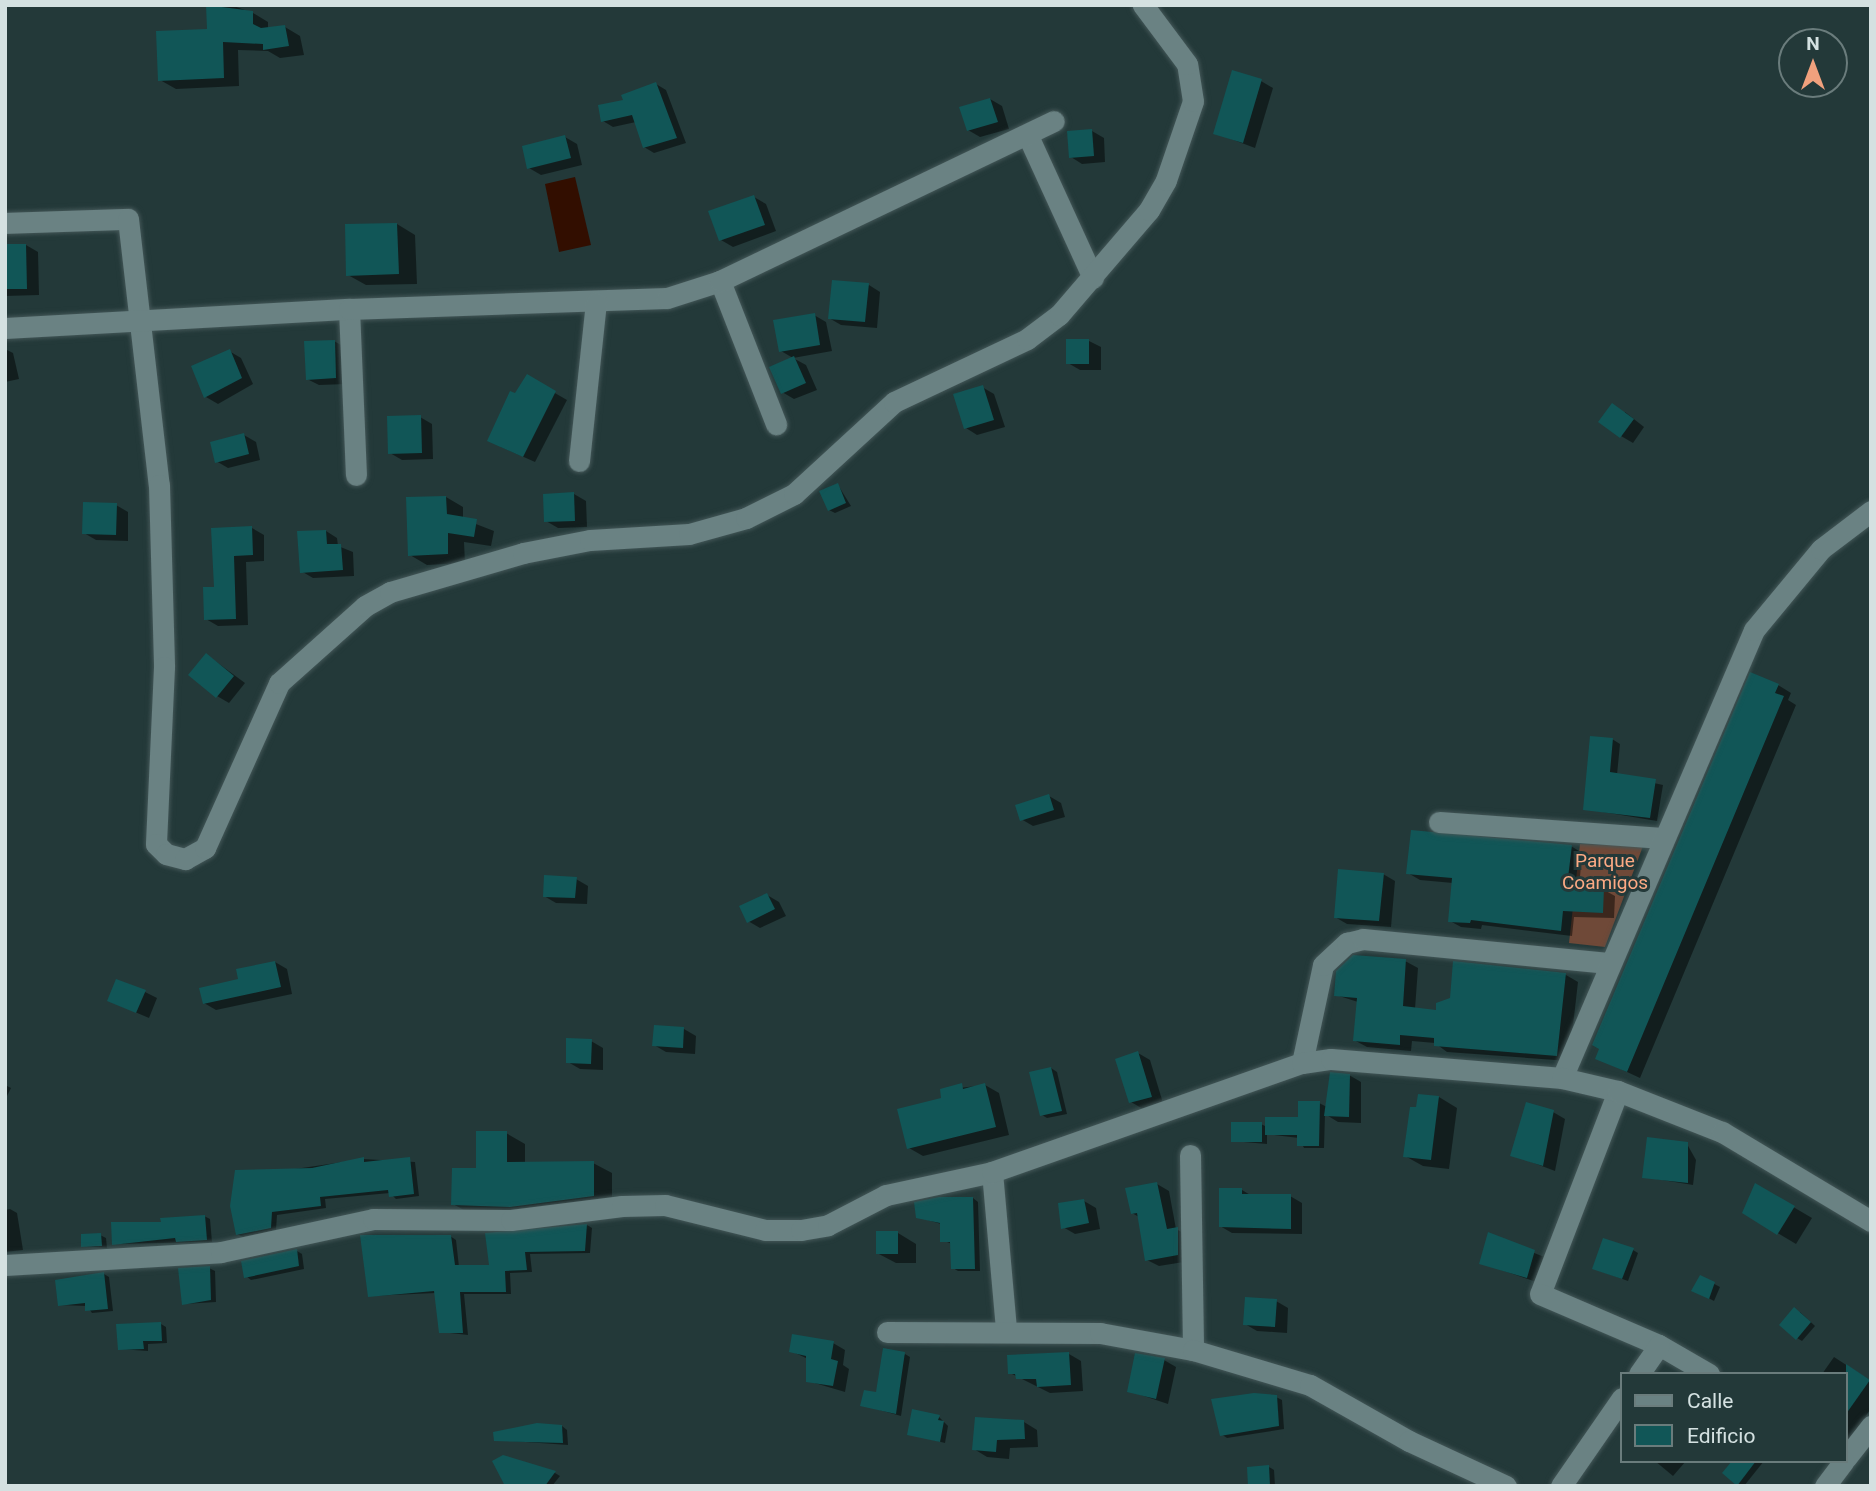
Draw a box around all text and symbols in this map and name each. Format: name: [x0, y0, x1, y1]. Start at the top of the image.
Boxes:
north arrow: [1778, 28, 1848, 98]
text: N: [1806, 32, 1820, 55]
park label: Parque Coamigos: [1562, 850, 1648, 894]
legend: [1620, 1372, 1848, 1463]
text: Calle: [1687, 1389, 1733, 1413]
text: Edificio: [1687, 1424, 1755, 1448]

